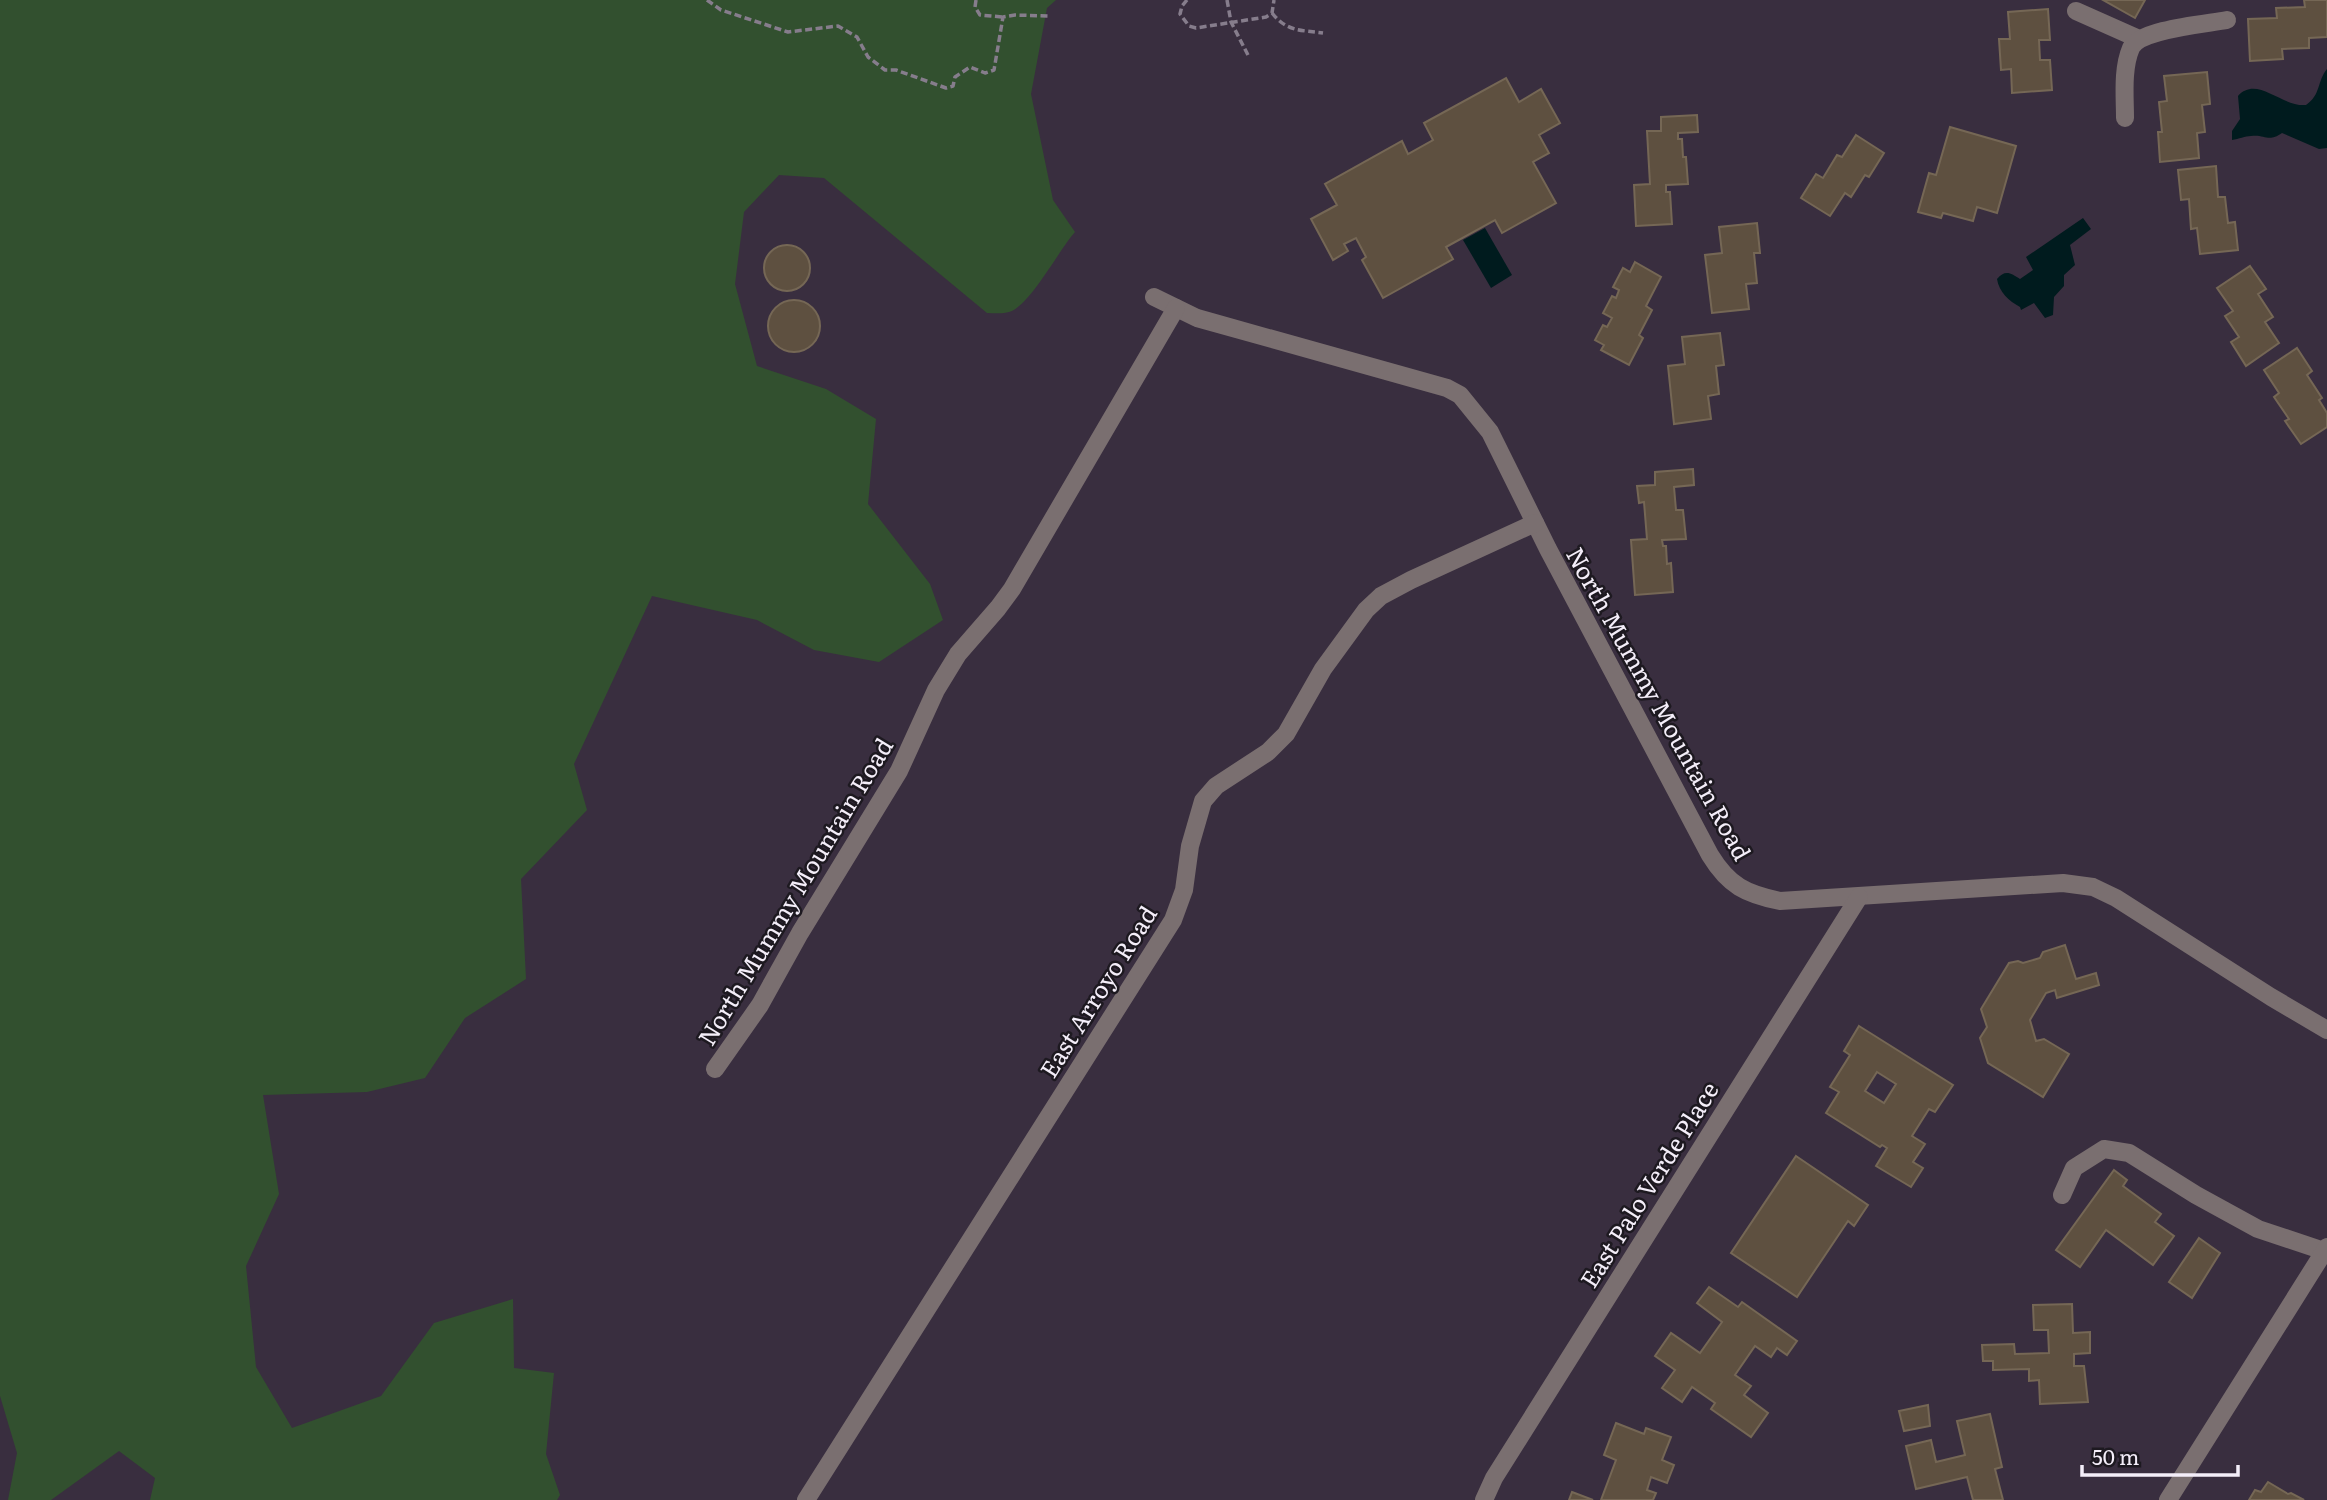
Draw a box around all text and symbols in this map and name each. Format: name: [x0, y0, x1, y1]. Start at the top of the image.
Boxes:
street label: North Mummy Mountain Road: [1559, 540, 1761, 866]
street label: North Mummy Mountain Road: [688, 730, 900, 1051]
street label: East Arroyo Road: [1030, 898, 1164, 1084]
street label: East Palo Verde Place: [1570, 1074, 1726, 1294]
scale bar: [2082, 1434, 2238, 1478]
text: 50 m: [2092, 1440, 2139, 1471]

